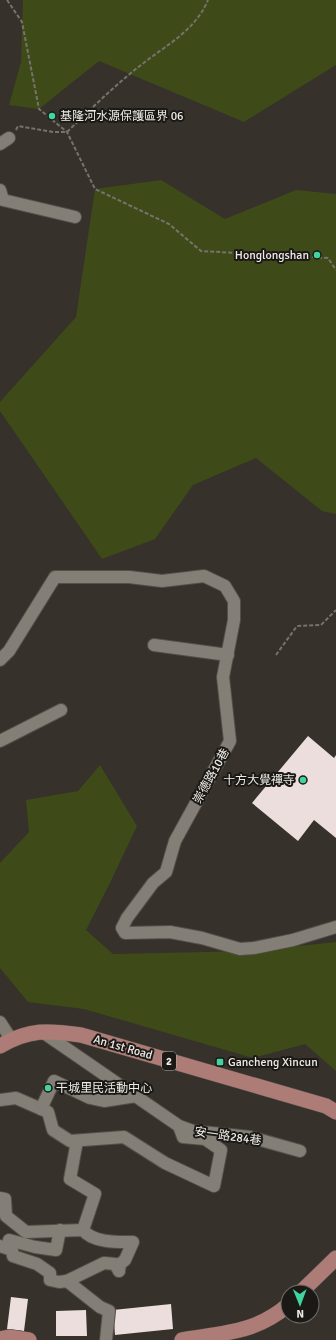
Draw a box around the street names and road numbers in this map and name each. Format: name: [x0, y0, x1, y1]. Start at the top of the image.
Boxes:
street label: 崇德路10巷: [190, 746, 233, 807]
street label: An 1st Road: [92, 1032, 154, 1063]
road number: 2: [162, 1052, 176, 1070]
street label: 安一路284巷: [193, 1124, 262, 1149]

